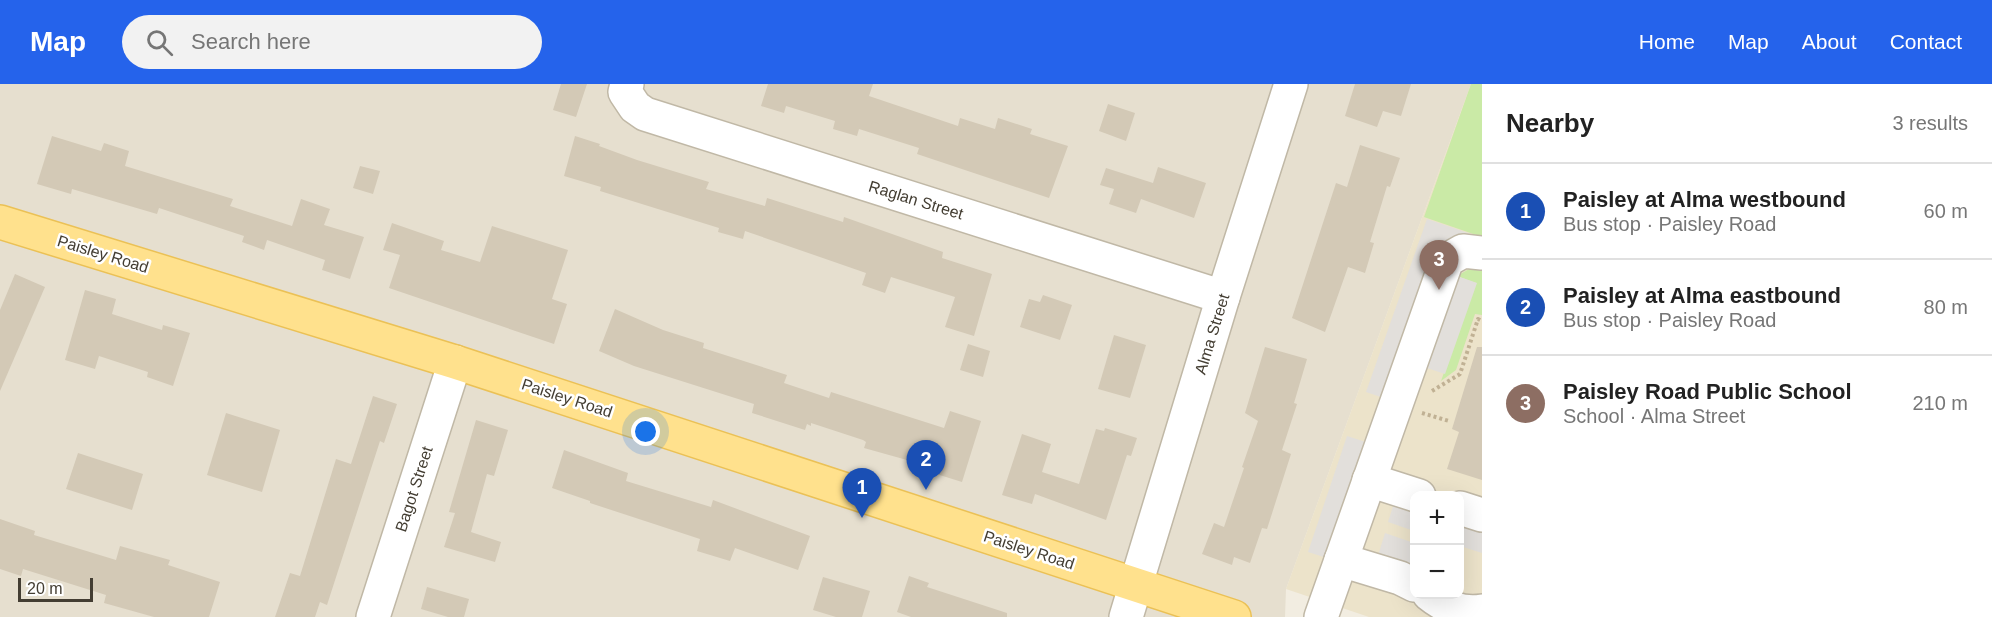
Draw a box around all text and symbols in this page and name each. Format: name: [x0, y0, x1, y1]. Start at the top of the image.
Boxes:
search box: [122, 15, 542, 69]
text: Map: [30, 26, 86, 57]
icon: search: [143, 26, 176, 59]
text: Search here: [191, 29, 311, 54]
text: Home: [1639, 30, 1695, 53]
text: Map: [1728, 30, 1769, 53]
text: About: [1802, 30, 1857, 53]
text: Contact: [1890, 30, 1962, 53]
text: Nearby: [1506, 108, 1594, 138]
text: 3 results: [1892, 112, 1968, 134]
street label: Raglan Street: [867, 178, 966, 223]
text: Paisley at Alma westbound: [1563, 187, 1846, 212]
text: 1: [1520, 200, 1531, 222]
text: 60 m: [1924, 200, 1968, 222]
text: Bus stop · Paisley Road: [1563, 213, 1776, 235]
street label: Paisley Road: [55, 232, 151, 276]
pin: 3: [1420, 240, 1458, 290]
text: Paisley at Alma eastbound: [1563, 283, 1841, 308]
street label: Alma Street: [1192, 291, 1233, 376]
text: 2: [1520, 296, 1531, 318]
text: 80 m: [1924, 296, 1968, 318]
text: Bus stop · Paisley Road: [1563, 309, 1776, 331]
street label: Paisley Road: [520, 375, 614, 421]
text: Paisley Road Public School: [1563, 379, 1852, 404]
text: 3: [1520, 392, 1531, 414]
text: 210 m: [1912, 392, 1968, 414]
text: School · Alma Street: [1563, 405, 1745, 427]
your location: [631, 417, 660, 446]
pin: 2: [906, 440, 946, 490]
street label: Bagot Street: [392, 444, 436, 534]
pin: 1: [842, 468, 882, 518]
map controls: [1410, 491, 1464, 599]
button: +: [1410, 491, 1464, 545]
street label: Paisley Road: [982, 527, 1076, 573]
button: −: [1410, 545, 1464, 599]
scale bar: [18, 575, 93, 602]
text: 20 m: [27, 580, 63, 597]

